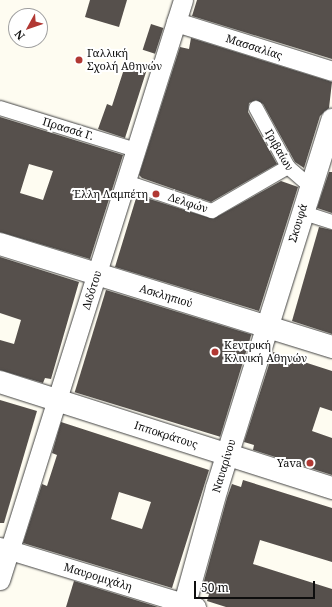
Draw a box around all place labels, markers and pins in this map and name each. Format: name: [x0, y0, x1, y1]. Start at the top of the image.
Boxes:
place label: Γαλλική Σχολή Αθηνών: [87, 47, 162, 73]
marker: Γαλλική Σχολή Αθηνών: [74, 55, 84, 65]
place label: Έλλη Λαμπέτη: [72, 187, 148, 201]
marker: Έλλη Λαμπέτη: [151, 189, 161, 199]
place label: Κεντρική Κλινική Αθηνών: [224, 339, 307, 365]
marker: Κεντρική Κλινική Αθηνών: [209, 346, 221, 358]
place label: Yava: [277, 456, 302, 470]
marker: Yava: [305, 458, 315, 468]

